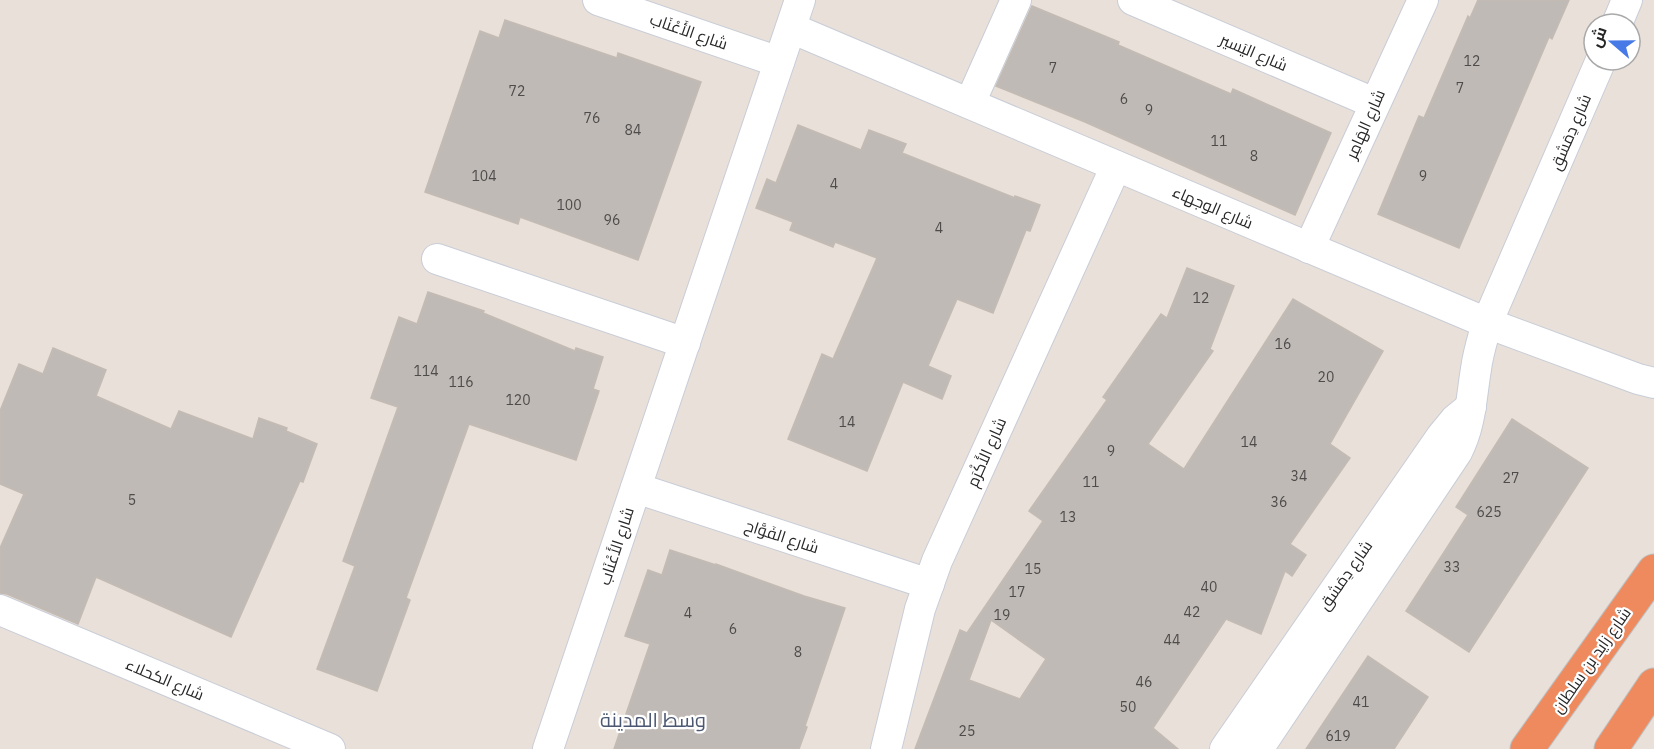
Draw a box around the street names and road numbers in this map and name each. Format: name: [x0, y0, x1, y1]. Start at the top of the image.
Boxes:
street label: شارع الأَعْنَاب: [647, 8, 731, 56]
street label: شارع اليَسير: [1216, 28, 1291, 77]
street label: شارع الهَامِر: [1340, 86, 1391, 164]
street label: شارع دِمَشق: [1545, 91, 1597, 174]
street label: شارع الوجهاء: [1169, 181, 1256, 235]
street label: شارع الأَكْرَم: [962, 414, 1012, 491]
street label: شارع الأَعْنَاب: [594, 504, 640, 588]
street label: شارع الفَوَّاح: [742, 515, 821, 559]
street label: شارع دِمَشق: [1314, 536, 1378, 615]
street label: شارع زايد بن سلطان: [1547, 603, 1637, 718]
street label: شارع الكحلاء: [122, 654, 207, 706]

